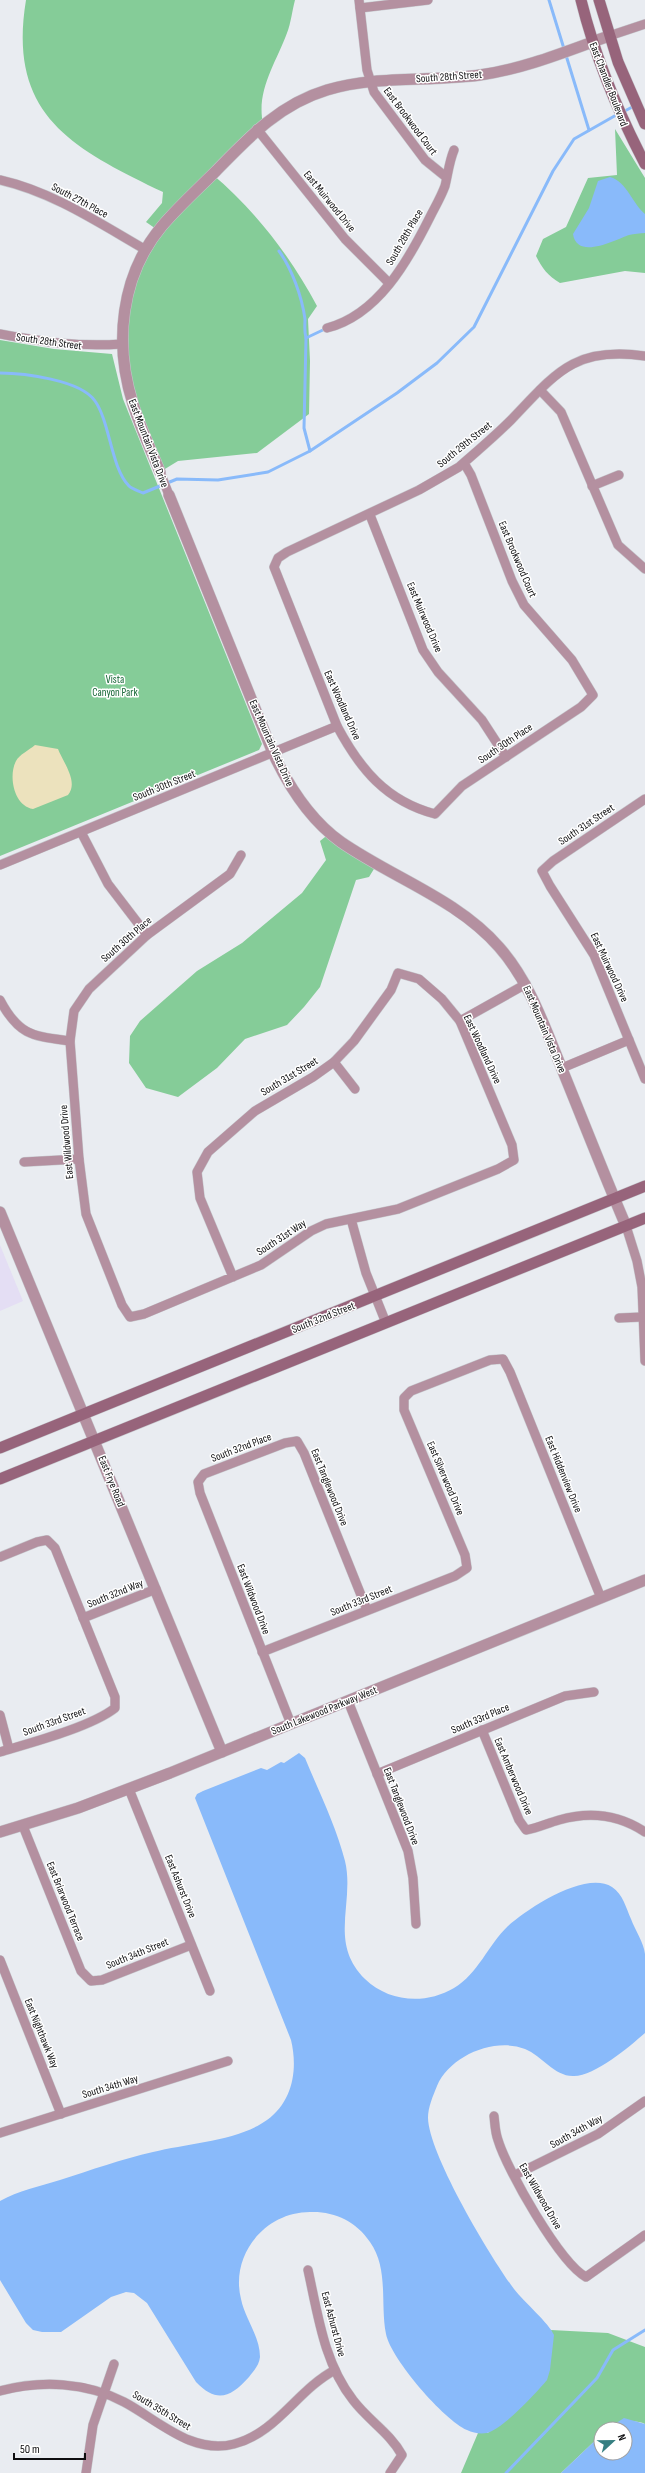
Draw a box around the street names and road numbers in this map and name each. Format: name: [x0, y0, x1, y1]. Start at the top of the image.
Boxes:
street label: East Chandler Boulevard: [587, 40, 631, 128]
street label: South 28th Street: [416, 68, 483, 85]
street label: East Brookwood Court: [381, 85, 441, 158]
street label: East Muirwood Drive: [301, 168, 358, 235]
street label: South 27th Place: [49, 180, 110, 221]
street label: South 28th Place: [383, 207, 426, 268]
street label: South 28th Street: [15, 330, 83, 353]
street label: East Mountain Vista Drive: [126, 397, 171, 489]
street label: South 29th Street: [435, 418, 495, 470]
street label: East Brookwood Court: [496, 519, 540, 600]
street label: East Muirwood Drive: [404, 580, 445, 654]
street label: East Woodland Drive: [321, 668, 364, 742]
street label: East Mountain Vista Drive: [247, 698, 297, 789]
street label: South 30th Place: [476, 720, 535, 766]
street label: South 30th Street: [131, 767, 198, 804]
street label: South 31st Street: [556, 801, 617, 848]
street label: South 30th Place: [98, 914, 154, 965]
street label: East Muirwood Drive: [588, 930, 631, 1004]
street label: East Mountain Vista Drive: [520, 984, 569, 1075]
street label: East Woodland Drive: [461, 1013, 504, 1086]
street label: South 31st Street: [258, 1054, 321, 1099]
street label: East Wildwood Drive: [57, 1104, 76, 1180]
street label: South 31st Way: [254, 1216, 309, 1258]
street label: South 32nd Street: [290, 1299, 357, 1336]
street label: South 32nd Place: [209, 1430, 273, 1465]
street label: East Hiddenview Drive: [542, 1434, 585, 1514]
street label: East Silverwood Drive: [424, 1439, 467, 1517]
street label: East Tanglewood Drive: [308, 1447, 351, 1528]
street label: East Frye Road: [95, 1454, 128, 1509]
street label: East Wildwood Drive: [234, 1562, 273, 1636]
street label: South 32nd Way: [85, 1576, 146, 1611]
street label: South 33rd Street: [328, 1582, 395, 1619]
street label: South Lakewood Parkway West: [269, 1683, 380, 1738]
street label: South 33rd Place: [449, 1700, 511, 1737]
street label: South 33rd Street: [21, 1704, 88, 1739]
street label: East Amberwood Drive: [491, 1736, 536, 1817]
street label: East Tanglewood Drive: [381, 1766, 422, 1847]
street label: East Ashurst Drive: [162, 1853, 199, 1920]
street label: East Briarwood Terrace: [44, 1860, 87, 1943]
street label: South 34th Street: [104, 1935, 171, 1972]
street label: East Nighthawk Way: [22, 1996, 62, 2071]
street label: South 34th Way: [81, 2072, 140, 2101]
street label: South 34th Way: [548, 2111, 605, 2151]
street label: East Wildwood Drive: [516, 2161, 565, 2232]
street label: East Ashurst Drive: [319, 2290, 348, 2358]
street label: South 35th Street: [130, 2388, 194, 2433]

